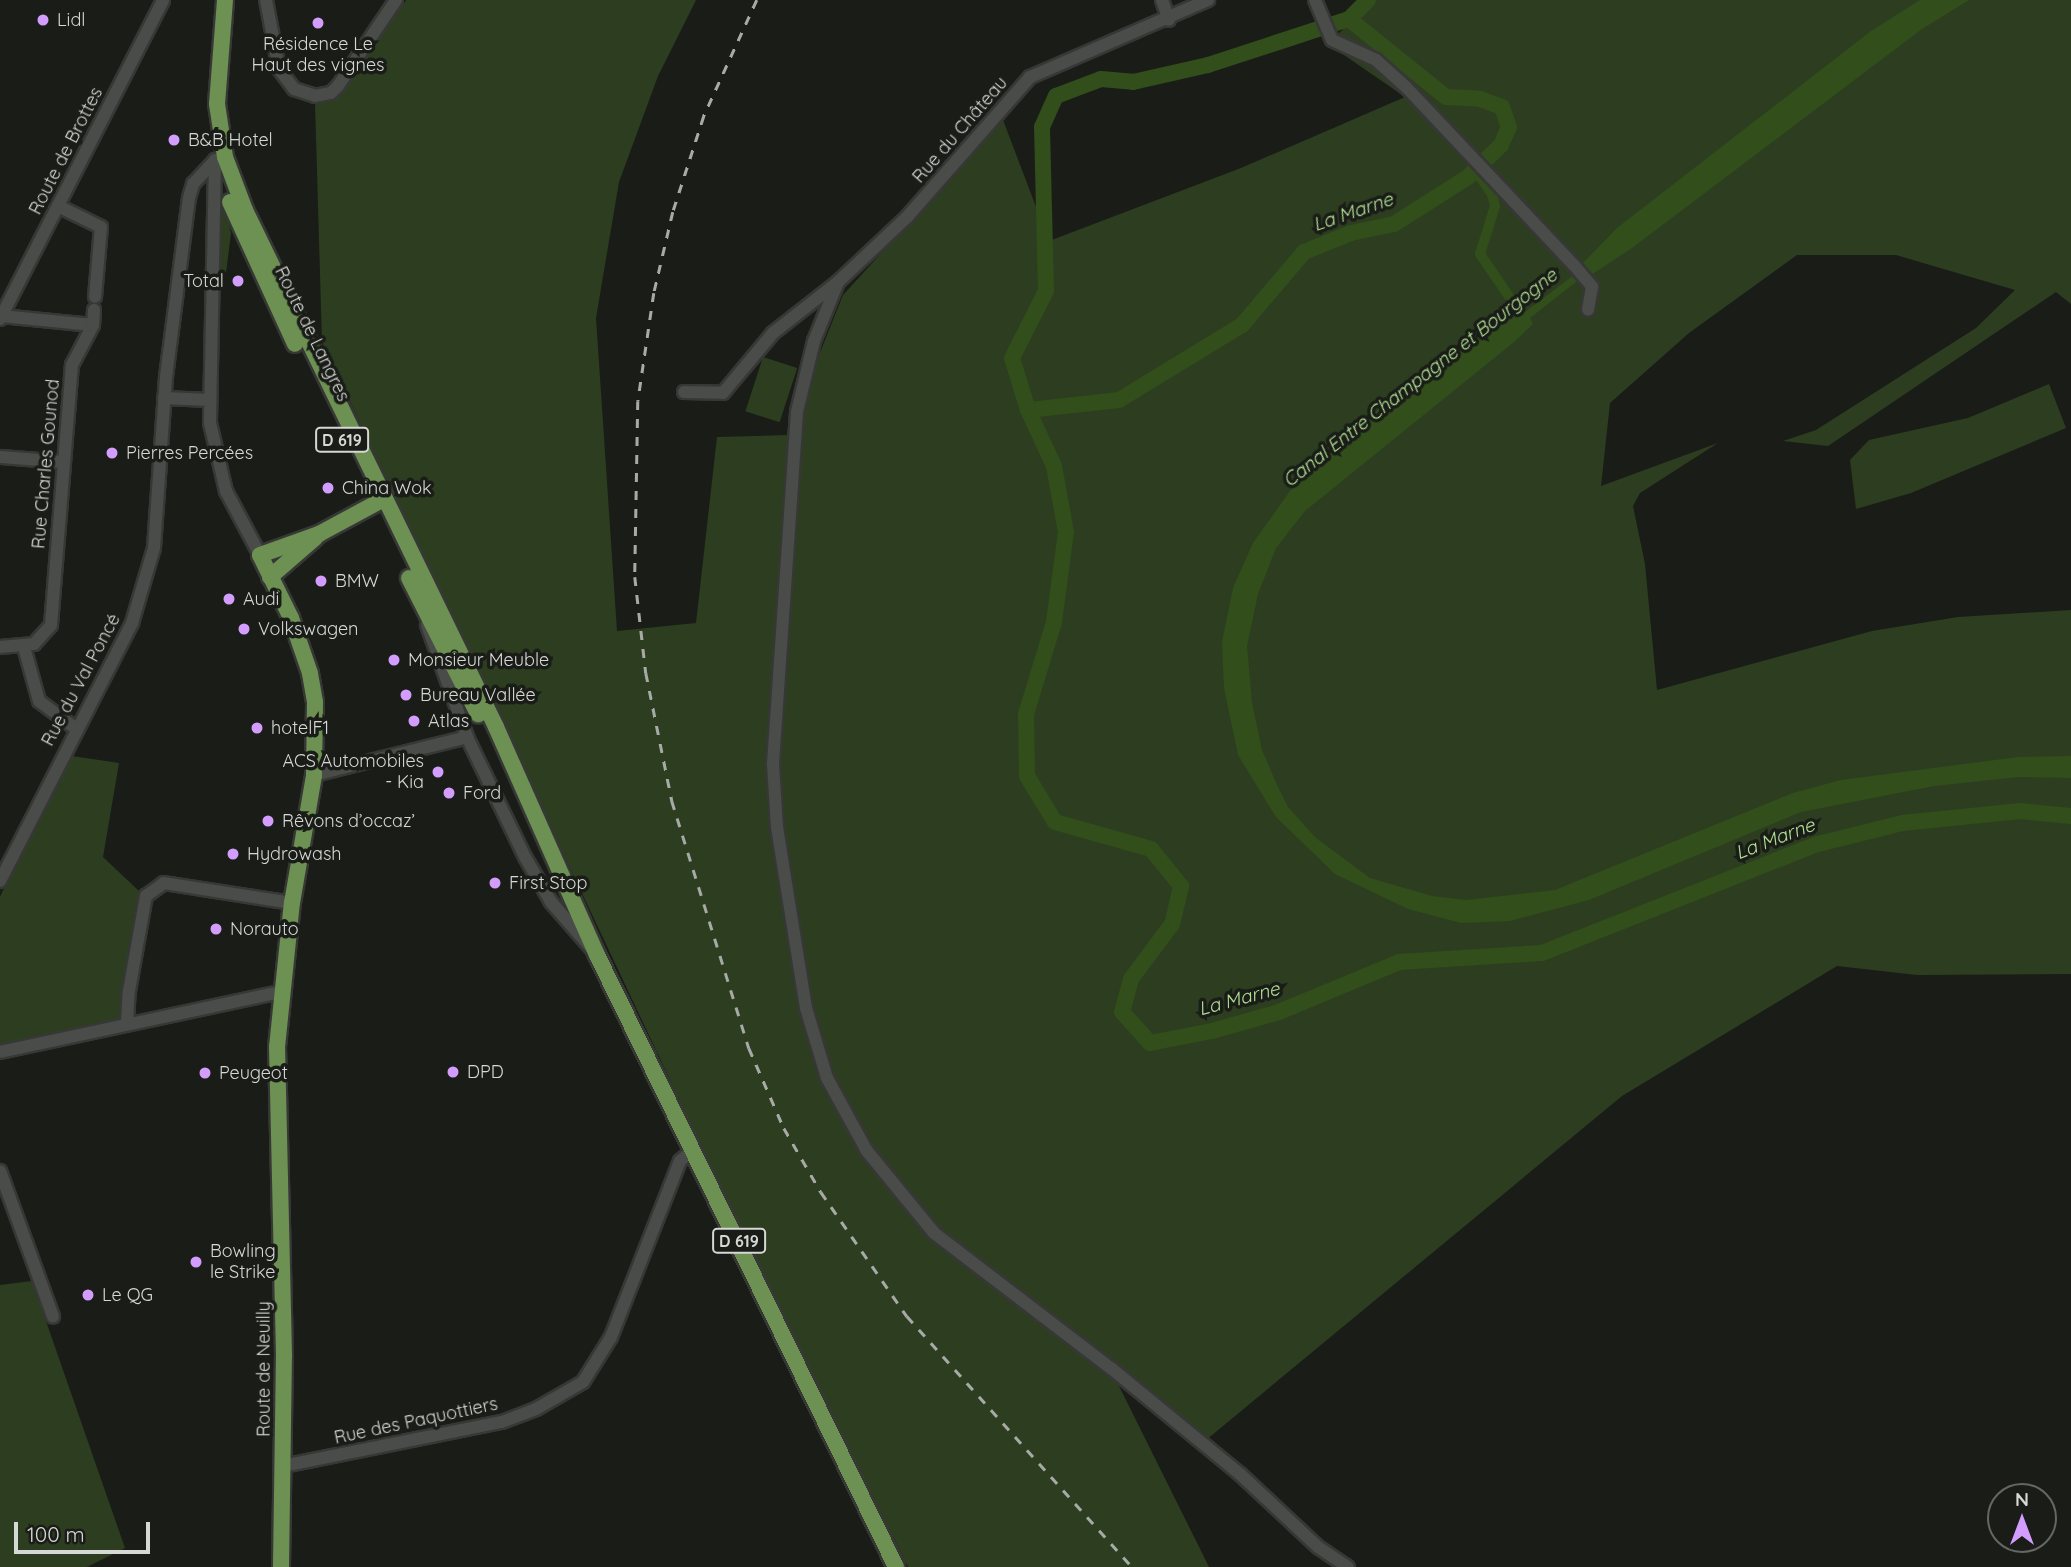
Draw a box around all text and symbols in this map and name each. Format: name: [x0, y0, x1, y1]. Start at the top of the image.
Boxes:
place label: Lidl: [57, 9, 85, 31]
marker: Lidl: [35, 12, 51, 28]
marker: Résidence Le Haut des vignes: [310, 15, 326, 31]
place label: Résidence Le Haut des vignes: [251, 34, 385, 76]
street label: Rue du Château: [908, 72, 1012, 188]
street label: Route de Brottes: [25, 84, 107, 218]
place label: B&B Hotel: [188, 129, 273, 151]
marker: B&B Hotel: [166, 132, 182, 148]
water label: La Marne: [1310, 188, 1396, 236]
street label: Route de Langres: [270, 263, 354, 405]
water label: Canal Entre Champagne et Bourgogne: [1278, 264, 1562, 492]
place label: Total: [183, 270, 224, 292]
marker: Total: [230, 273, 246, 289]
street label: Rue Charles Gounod: [28, 378, 64, 550]
road number: D 619: [314, 428, 370, 452]
place label: Pierres Percées: [126, 442, 253, 464]
marker: Pierres Percées: [104, 445, 120, 461]
place label: China Wok: [342, 477, 432, 499]
marker: China Wok: [320, 480, 336, 496]
place label: BMW: [335, 570, 379, 592]
marker: BMW: [313, 573, 329, 589]
place label: Audi: [243, 588, 279, 610]
marker: Audi: [221, 591, 237, 607]
street label: Rue du Val Poncé: [37, 610, 125, 750]
place label: Volkswagen: [258, 618, 359, 640]
marker: Volkswagen: [236, 621, 252, 637]
place label: Monsieur Meuble: [408, 649, 549, 671]
marker: Monsieur Meuble: [386, 652, 402, 668]
place label: Bureau Vallée: [420, 684, 536, 706]
marker: Bureau Vallée: [398, 687, 414, 703]
place label: Atlas: [428, 710, 469, 732]
marker: Atlas: [406, 713, 422, 729]
place label: hotelF1: [271, 717, 329, 739]
marker: hotelF1: [249, 720, 265, 736]
place label: ACS Automobiles - Kia: [282, 751, 424, 794]
marker: ACS Automobiles - Kia: [430, 764, 446, 780]
place label: Ford: [463, 782, 501, 804]
marker: Ford: [441, 785, 457, 801]
place label: Rêvons d’occaz’: [282, 810, 415, 832]
marker: Rêvons d’occaz’: [260, 813, 276, 829]
water label: La Marne: [1732, 813, 1818, 865]
place label: Hydrowash: [247, 843, 342, 865]
marker: Hydrowash: [225, 846, 241, 862]
place label: First Stop: [509, 872, 587, 894]
marker: First Stop: [487, 875, 503, 891]
place label: Norauto: [230, 918, 299, 940]
marker: Norauto: [208, 921, 224, 937]
water label: La Marne: [1196, 977, 1282, 1021]
place label: DPD: [467, 1061, 504, 1083]
place label: Peugeot: [219, 1062, 288, 1084]
marker: DPD: [445, 1064, 461, 1080]
marker: Peugeot: [197, 1065, 213, 1081]
road number: D 619: [711, 1228, 767, 1254]
place label: Bowling le Strike: [210, 1241, 276, 1284]
marker: Bowling le Strike: [188, 1254, 204, 1270]
place label: Le QG: [102, 1284, 153, 1306]
marker: Le QG: [80, 1287, 96, 1303]
street label: Route de Neuilly: [253, 1301, 275, 1437]
street label: Rue des Paquottiers: [332, 1393, 500, 1449]
north arrow: [1987, 1483, 2057, 1553]
text: N: [2015, 1487, 2029, 1511]
scale bar: [18, 1508, 154, 1552]
text: 100 m: [27, 1521, 85, 1547]

